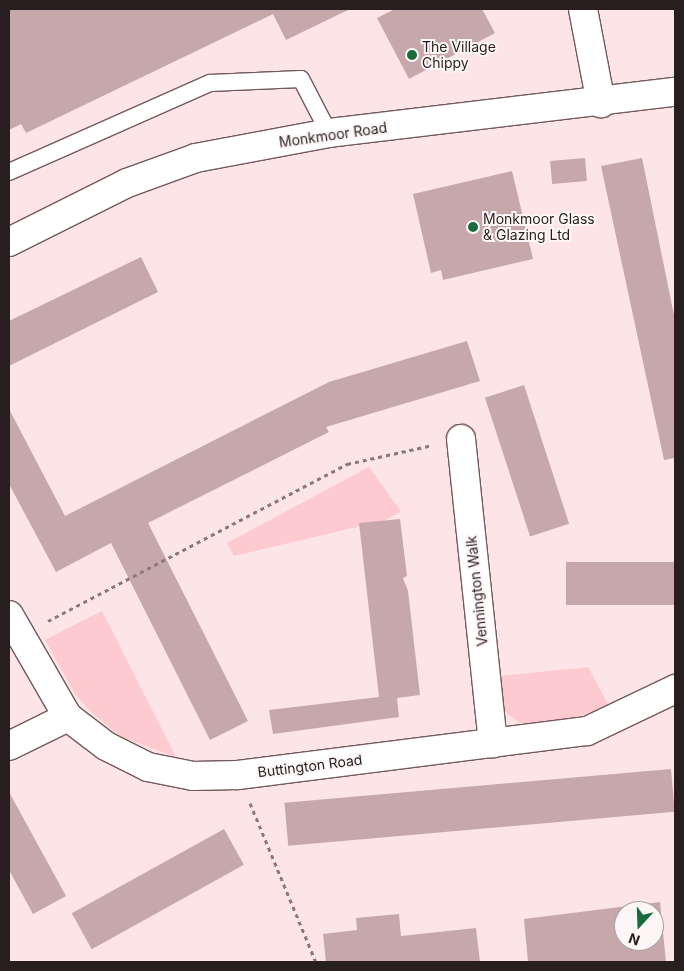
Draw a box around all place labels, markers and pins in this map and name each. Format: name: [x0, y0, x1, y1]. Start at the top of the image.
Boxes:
place label: The Village Chippy: [422, 39, 496, 72]
marker: The Village Chippy: [406, 49, 418, 61]
place label: Monkmoor Glass & Glazing Ltd: [483, 211, 595, 243]
marker: Monkmoor Glass & Glazing Ltd: [467, 221, 479, 233]

